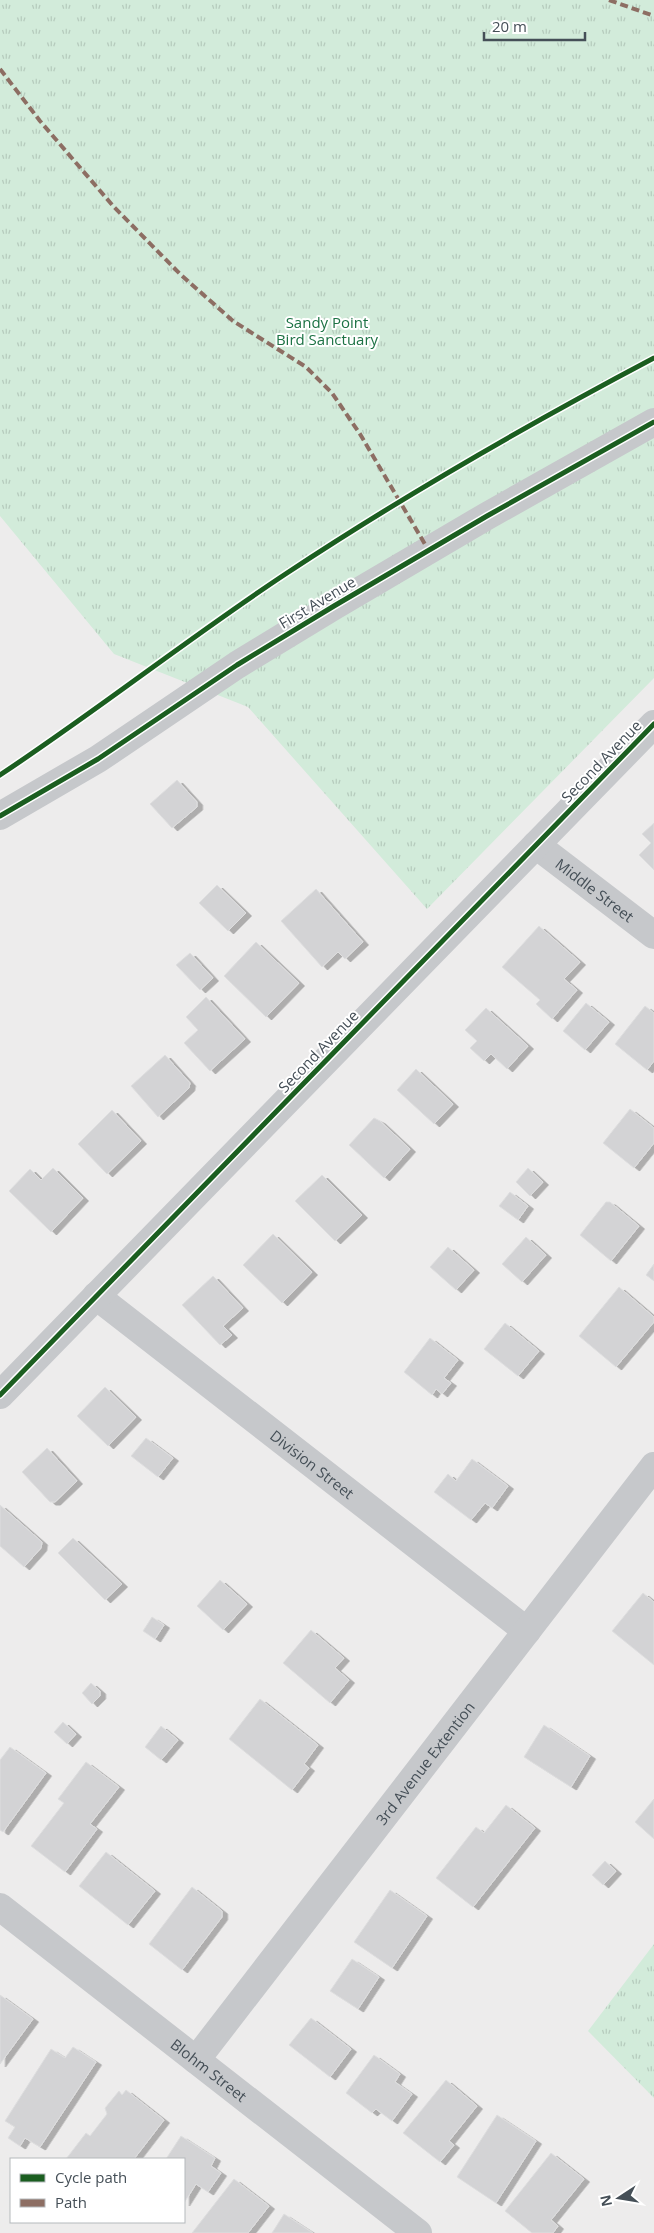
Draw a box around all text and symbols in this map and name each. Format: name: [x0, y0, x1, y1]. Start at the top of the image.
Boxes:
scale bar: [484, 10, 585, 42]
text: 20 m: [492, 16, 527, 36]
park label: Sandy Point Bird Sanctuary: [276, 312, 379, 349]
street label: First Avenue: [275, 571, 359, 633]
street label: Second Avenue: [557, 715, 645, 807]
street label: Middle Street: [551, 853, 638, 926]
street label: Second Avenue: [274, 1005, 362, 1097]
street label: Division Street: [266, 1425, 358, 1503]
street label: 3rd Avenue Extention: [371, 1697, 479, 1829]
street label: Blohm Street: [167, 2034, 251, 2106]
legend: [10, 2158, 185, 2223]
text: Cycle path: [55, 2167, 127, 2187]
north arrow: [594, 2173, 644, 2223]
text: Path: [55, 2192, 87, 2212]
text: N: [595, 2193, 616, 2208]

